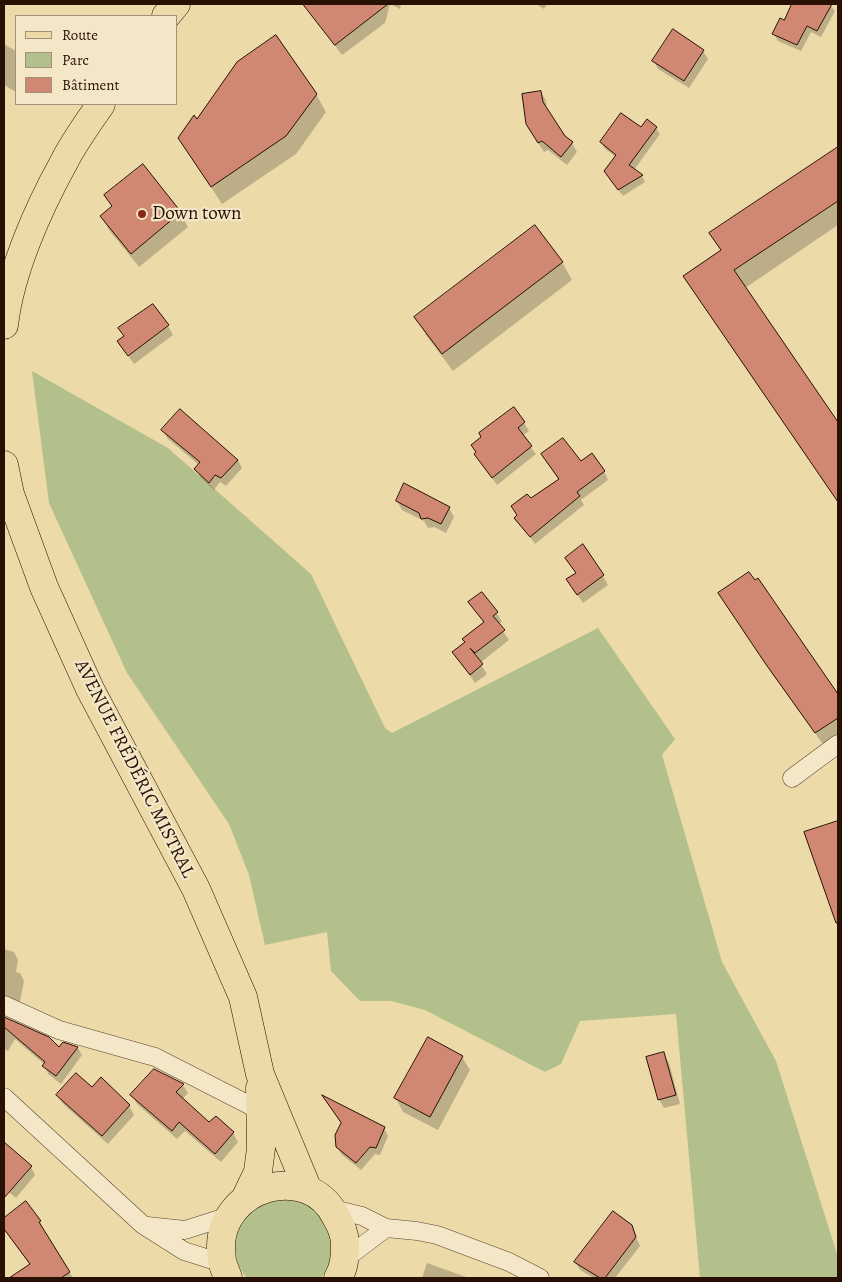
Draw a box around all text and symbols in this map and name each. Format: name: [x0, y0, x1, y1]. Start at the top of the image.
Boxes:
legend: [15, 15, 178, 105]
text: Route: [62, 25, 98, 45]
text: Parc: [62, 50, 89, 70]
text: Bâtiment: [62, 75, 120, 95]
place label: Down town: [152, 203, 241, 225]
marker: Down town: [136, 208, 148, 220]
street label: AVENUE FRÉDÉRIC MISTRAL: [69, 656, 199, 882]

